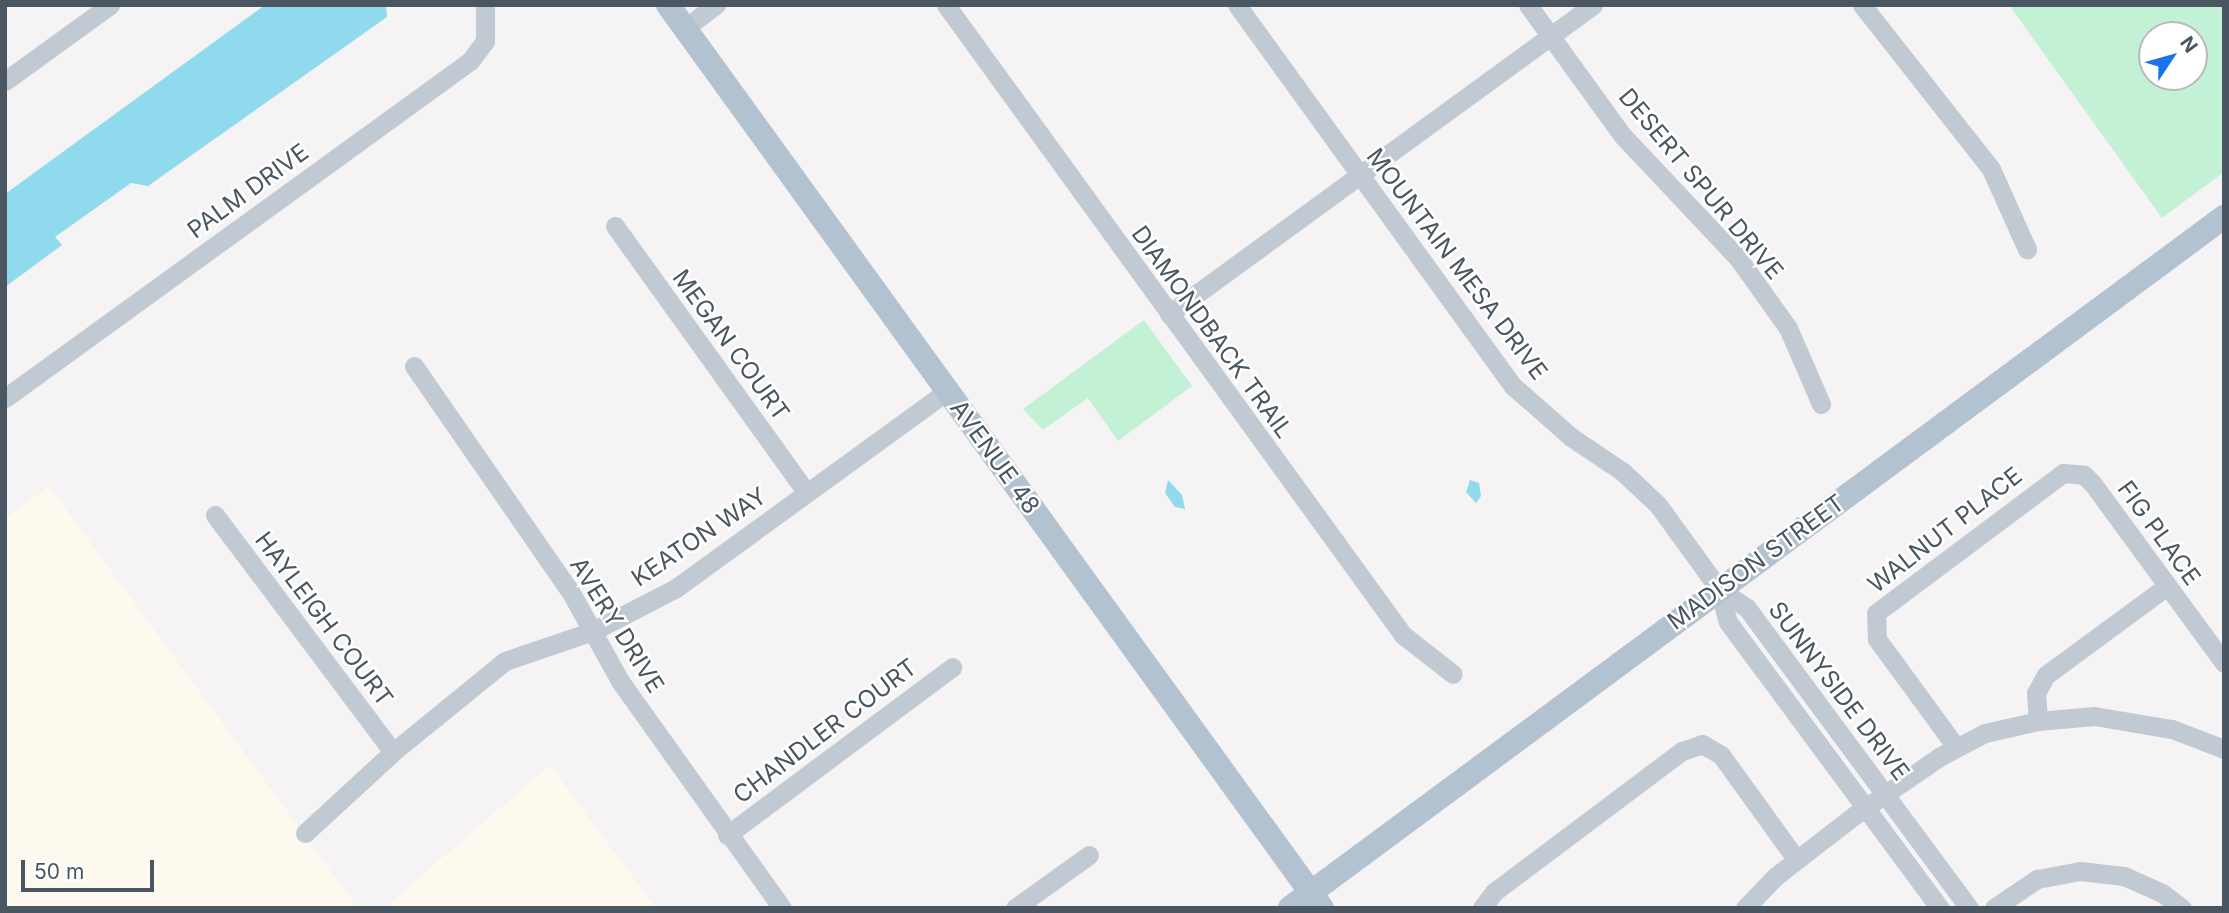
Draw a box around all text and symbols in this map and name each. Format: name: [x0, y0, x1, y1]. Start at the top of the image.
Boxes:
north arrow: [2138, 21, 2208, 91]
text: N: [2175, 32, 2202, 57]
street label: DESERT SPUR DRIVE: [1613, 83, 1789, 285]
street label: PALM DRIVE: [182, 138, 314, 244]
street label: MOUNTAIN MESA DRIVE: [1361, 143, 1553, 385]
street label: DIAMONDBACK TRAIL: [1125, 220, 1299, 444]
street label: MEGAN COURT: [667, 264, 795, 426]
street label: AVENUE 48: [944, 395, 1046, 519]
street label: WALNUT PLACE: [1862, 461, 2028, 599]
street label: FIG PLACE: [2112, 475, 2206, 591]
street label: KEATON WAY: [626, 481, 772, 593]
street label: MADISON STREET: [1662, 488, 1850, 636]
street label: HAYLEIGH COURT: [249, 526, 399, 712]
street label: AVERY DRIVE: [564, 552, 670, 698]
street label: SUNNYSIDE DRIVE: [1762, 596, 1916, 786]
street label: CHANDLER COURT: [728, 653, 922, 809]
scale bar: [24, 846, 158, 890]
text: 50 m: [34, 859, 84, 884]

